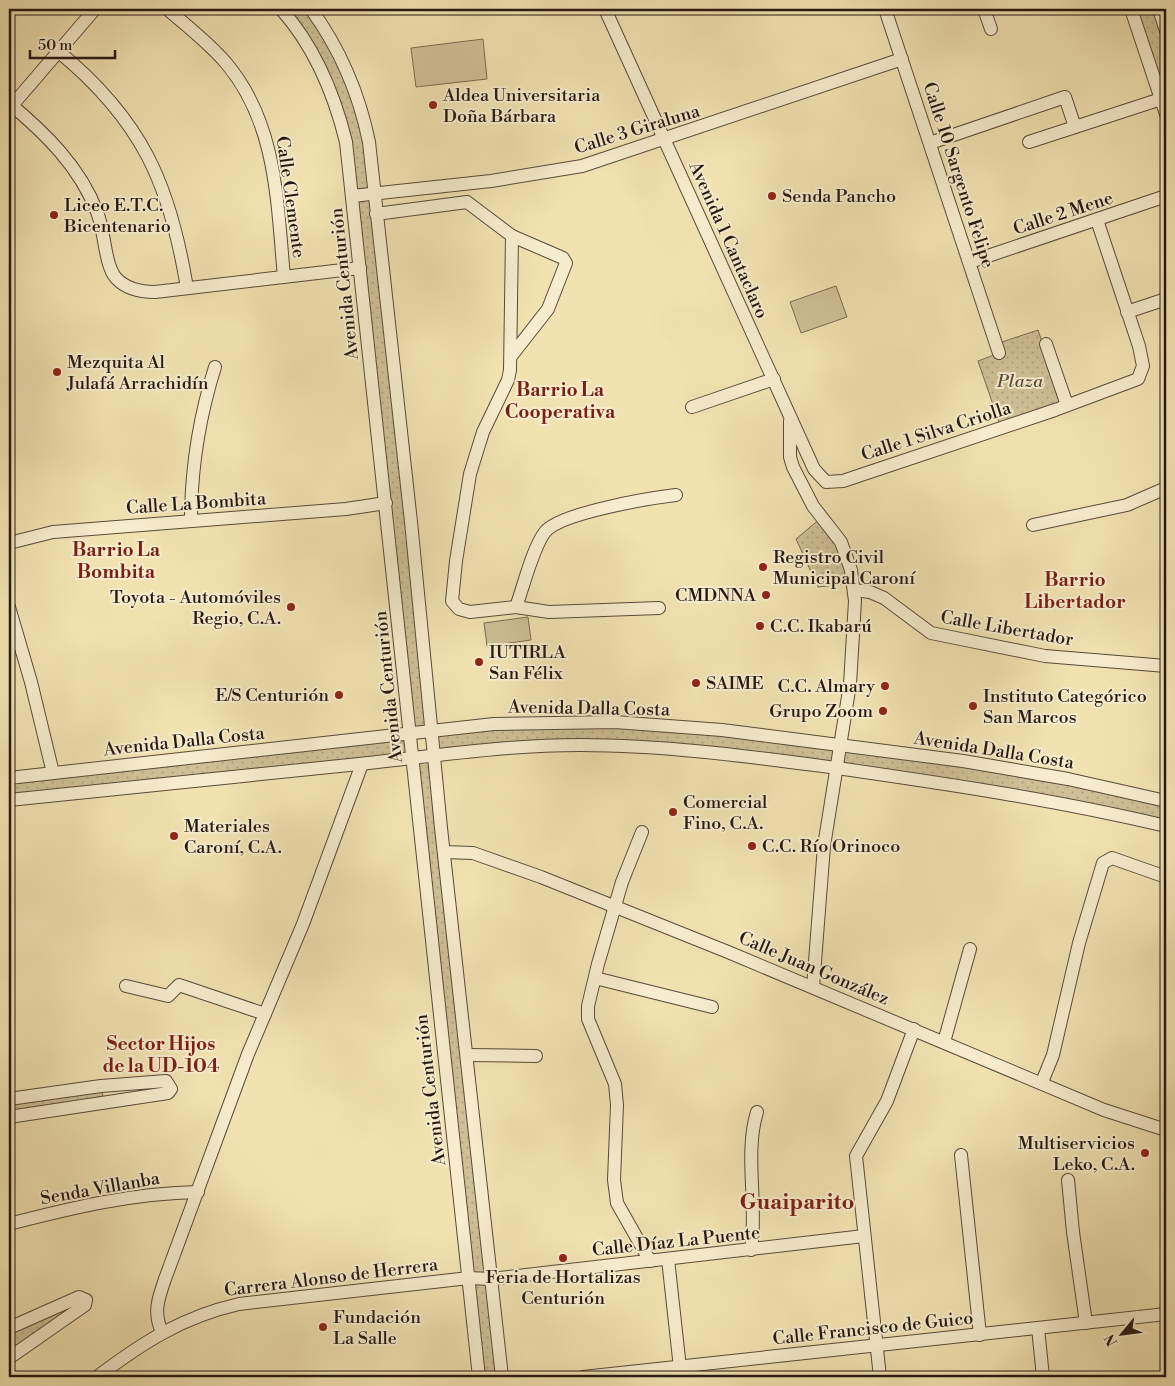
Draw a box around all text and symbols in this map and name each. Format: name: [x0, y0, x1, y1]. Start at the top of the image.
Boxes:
scale bar: [30, 28, 115, 60]
text: 50 m: [38, 36, 72, 55]
street label: Calle 10 Sargento Felipe: [918, 79, 999, 271]
place label: Aldea Universitaria Doña Bárbara: [442, 84, 601, 128]
marker: Aldea Universitaria Doña Bárbara: [427, 99, 439, 111]
street label: Calle 3 Giraluna: [572, 99, 704, 159]
street label: Calle Clemente: [271, 135, 310, 259]
street label: Avenida 1 Cantaclaro: [683, 157, 774, 322]
place label: Senda Pancho: [782, 185, 896, 208]
street label: Calle 2 Mene: [1010, 187, 1116, 240]
marker: Senda Pancho: [766, 190, 778, 202]
place label: Liceo E.T.C. Bicentenario: [63, 194, 171, 238]
street label: Avenida Centurión: [325, 207, 364, 362]
marker: Liceo E.T.C. Bicentenario: [48, 209, 60, 221]
place label: Mezquita Al Julafá Arrachidín: [66, 351, 209, 395]
marker: Mezquita Al Julafá Arrachidín: [51, 366, 63, 378]
park label: Plaza: [996, 370, 1044, 393]
district label: Barrio La Cooperativa: [505, 378, 616, 424]
street label: Calle 1 Silva Criolla: [858, 396, 1015, 467]
street label: Calle La Bombita: [125, 487, 268, 520]
district label: Barrio La Bombita: [72, 538, 161, 584]
place label: Registro Civil Municipal Caroní: [773, 546, 916, 590]
marker: Registro Civil Municipal Caroní: [757, 561, 769, 573]
district label: Barrio Libertador: [1024, 568, 1126, 614]
place label: CMDNNA: [675, 584, 757, 607]
place label: Toyota - Automóviles Regio, C.A.: [110, 586, 281, 630]
marker: CMDNNA: [760, 589, 772, 601]
marker: Toyota - Automóviles Regio, C.A.: [285, 601, 297, 613]
street label: Calle Libertador: [939, 606, 1075, 652]
street label: Avenida Centurión: [369, 610, 408, 765]
place label: C.C. Ikabarú: [770, 615, 872, 638]
marker: C.C. Ikabarú: [754, 620, 766, 632]
place label: IUTIRLA San Félix: [489, 641, 567, 685]
marker: IUTIRLA San Félix: [473, 656, 485, 668]
place label: SAIME: [706, 672, 764, 695]
place label: C.C. Almary: [777, 675, 875, 698]
marker: SAIME: [690, 677, 702, 689]
marker: C.C. Almary: [879, 680, 891, 692]
place label: E/S Centurión: [215, 684, 329, 707]
place label: Instituto Categórico San Marcos: [983, 685, 1147, 729]
marker: E/S Centurión: [333, 689, 345, 701]
street label: Avenida Dalla Costa: [507, 696, 671, 721]
place label: Grupo Zoom: [769, 700, 873, 723]
marker: Instituto Categórico San Marcos: [967, 700, 979, 712]
marker: Grupo Zoom: [877, 705, 889, 717]
street label: Avenida Dalla Costa: [101, 722, 267, 761]
street label: Avenida Dalla Costa: [911, 726, 1077, 775]
place label: Comercial Fino, C.A.: [683, 791, 768, 835]
marker: Comercial Fino, C.A.: [667, 806, 679, 818]
place label: Materiales Caroní, C.A.: [184, 815, 282, 859]
marker: Materiales Caroní, C.A.: [168, 830, 180, 842]
place label: C.C. Río Orinoco: [762, 835, 900, 858]
marker: C.C. Río Orinoco: [746, 840, 758, 852]
street label: Calle Juan González: [735, 926, 893, 1011]
street label: Avenida Centurión: [410, 1012, 451, 1168]
district label: Sector Hijos de la UD-104: [102, 1032, 220, 1078]
place label: Multiservicios Leko, C.A.: [1018, 1132, 1135, 1176]
marker: Multiservicios Leko, C.A.: [1139, 1147, 1151, 1159]
street label: Senda Villanba: [39, 1167, 162, 1210]
district label: Guaiparito: [739, 1189, 855, 1216]
street label: Calle Díaz La Puente: [591, 1221, 761, 1262]
marker: Feria de Hortalizas Centurión: [557, 1252, 569, 1264]
street label: Carrera Alonso de Herrera: [223, 1253, 440, 1302]
place label: Feria de Hortalizas Centurión: [485, 1266, 641, 1310]
place label: Fundación La Salle: [333, 1306, 421, 1350]
street label: Calle Francisco de Guico: [772, 1307, 975, 1350]
north arrow: [1098, 1308, 1148, 1358]
marker: Fundación La Salle: [317, 1321, 329, 1333]
text: N: [1101, 1331, 1122, 1349]

